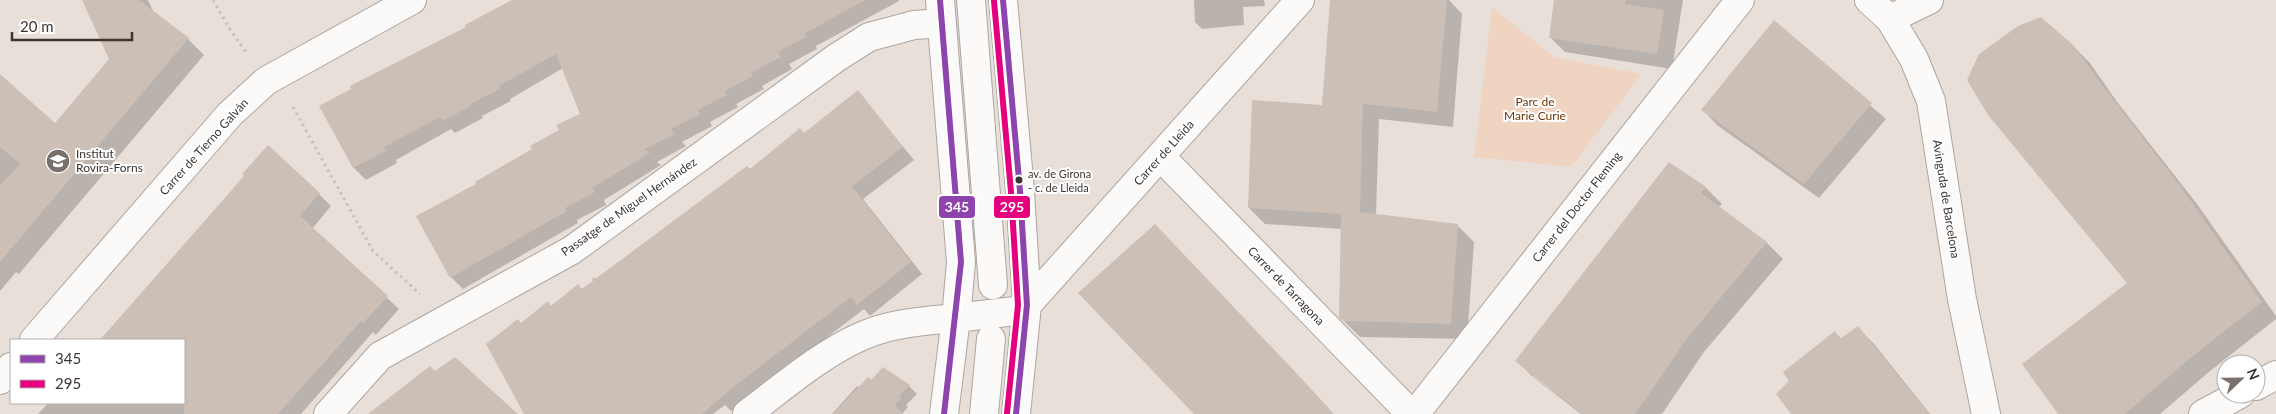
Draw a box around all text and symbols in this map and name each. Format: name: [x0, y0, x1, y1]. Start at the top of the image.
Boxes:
scale bar: [12, 10, 132, 42]
text: 20 m: [20, 17, 54, 35]
park label: Parc de Marie Curie: [1504, 94, 1566, 123]
street label: Carrer de Tierno Galván: [156, 95, 251, 198]
street label: Carrer de Lleida: [1130, 117, 1197, 189]
street label: Avinguda de Barcelona: [1930, 138, 1963, 260]
place label: Institut Rovira-Forns: [76, 146, 143, 175]
school or university icon: Institut Rovira-Forns: [45, 148, 71, 174]
street label: Carrer del Doctor Fleming: [1529, 148, 1624, 265]
street label: Passatge de Miguel Hernández: [558, 154, 700, 259]
place label: av. de Girona - c. de Lleida: [1028, 167, 1091, 194]
marker: av. de Girona - c. de Lleida: [1014, 175, 1024, 185]
line badge: 345: [938, 195, 976, 219]
line badge: 295: [993, 195, 1031, 219]
text: 345: [945, 198, 969, 215]
text: 295: [1000, 198, 1024, 215]
street label: Carrer de Tarragona: [1245, 243, 1328, 328]
legend: [10, 339, 185, 404]
text: 345: [55, 349, 81, 367]
north arrow: [2216, 354, 2266, 404]
text: N: [2244, 366, 2263, 382]
text: 295: [55, 374, 81, 392]

